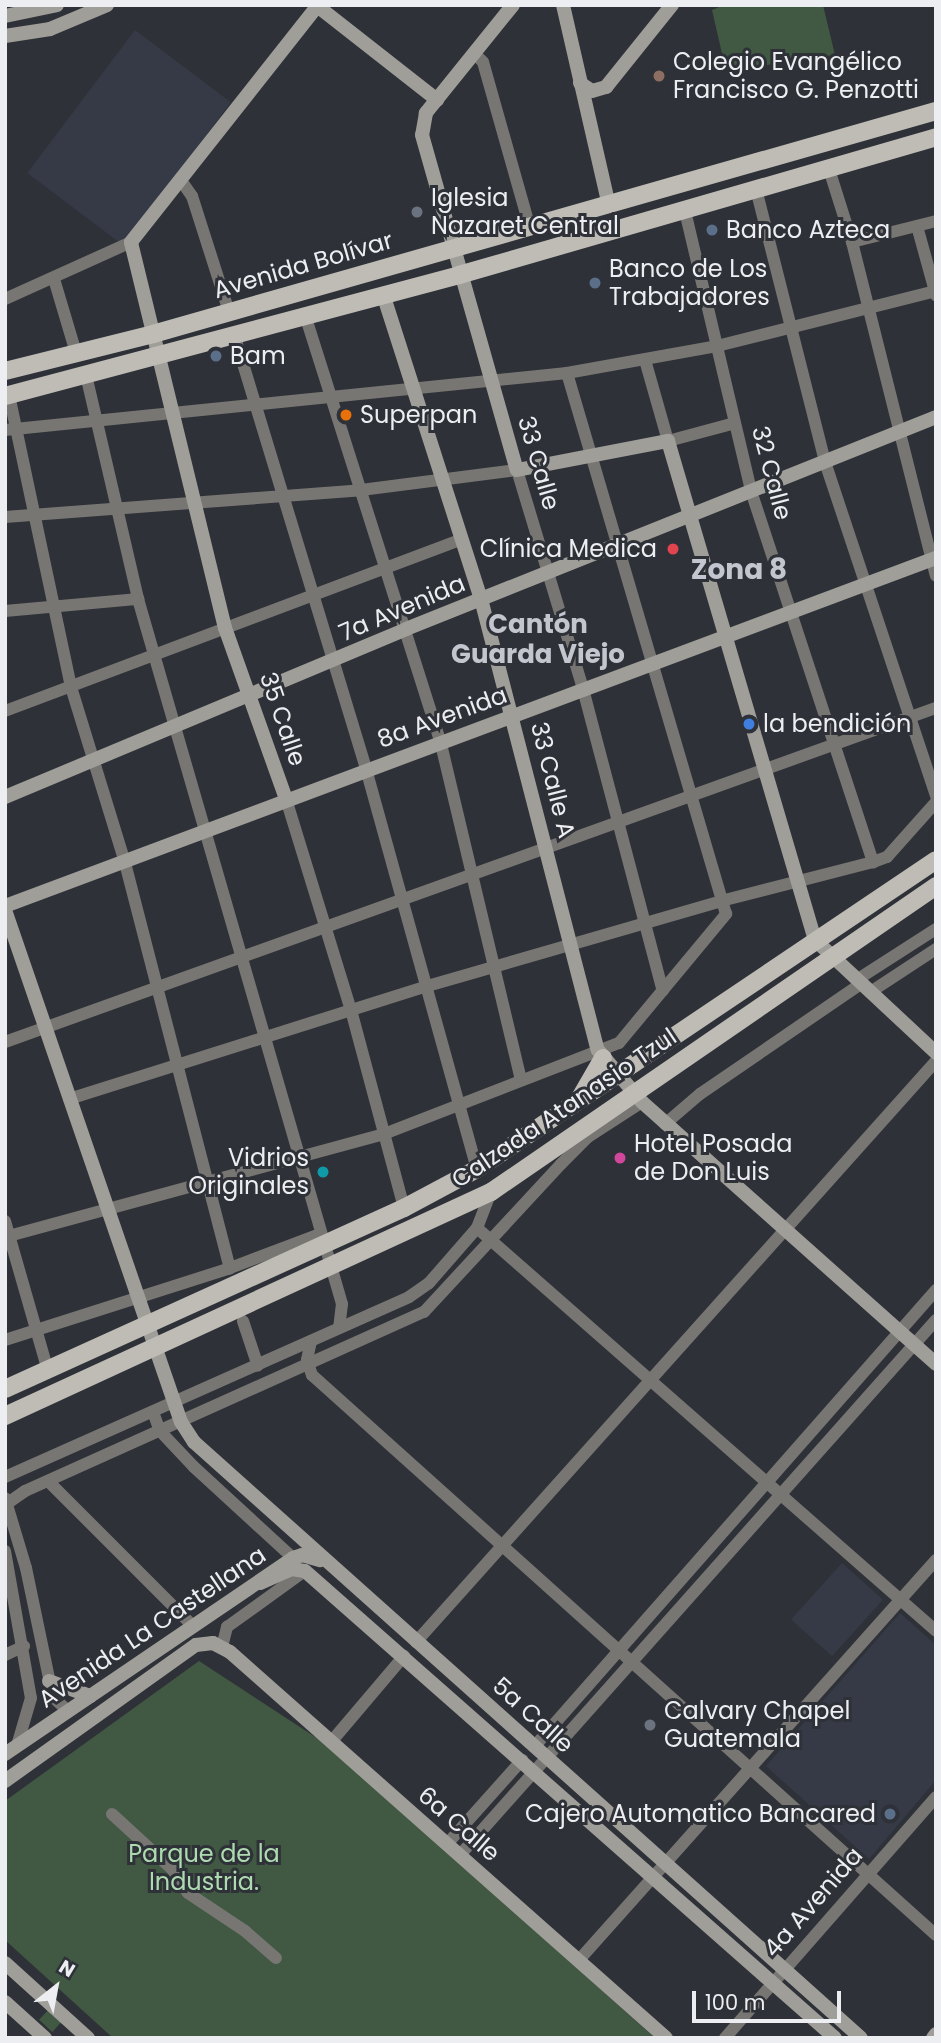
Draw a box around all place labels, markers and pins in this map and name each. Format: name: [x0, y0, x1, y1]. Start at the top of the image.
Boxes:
place label: Colegio Evangélico Francisco G. Penzotti: [673, 48, 919, 104]
marker: Colegio Evangélico Francisco G. Penzotti: [651, 68, 667, 84]
place label: Iglesia Nazaret Central: [431, 184, 619, 240]
marker: Iglesia Nazaret Central: [409, 204, 425, 220]
place label: Banco Azteca: [726, 216, 890, 244]
marker: Banco Azteca: [704, 222, 720, 238]
place label: Banco de Los Trabajadores: [609, 255, 770, 311]
marker: Banco de Los Trabajadores: [587, 275, 603, 291]
place label: Bam: [230, 342, 286, 370]
marker: Bam: [208, 348, 224, 364]
place label: Superpan: [360, 401, 477, 429]
marker: Superpan: [338, 407, 354, 423]
place label: Clínica Medica: [480, 535, 657, 563]
marker: Clínica Medica: [663, 539, 683, 559]
place label: la bendición: [763, 710, 911, 738]
marker: la bendición: [741, 716, 757, 732]
place label: Hotel Posada de Don Luis: [634, 1130, 792, 1186]
place label: Vidrios Originales: [188, 1144, 309, 1200]
marker: Hotel Posada de Don Luis: [612, 1150, 628, 1166]
marker: Vidrios Originales: [315, 1164, 331, 1180]
place label: Calvary Chapel Guatemala: [664, 1697, 850, 1753]
marker: Calvary Chapel Guatemala: [642, 1717, 658, 1733]
place label: Cajero Automatico Bancared: [525, 1800, 876, 1828]
marker: Cajero Automatico Bancared: [882, 1806, 898, 1822]

